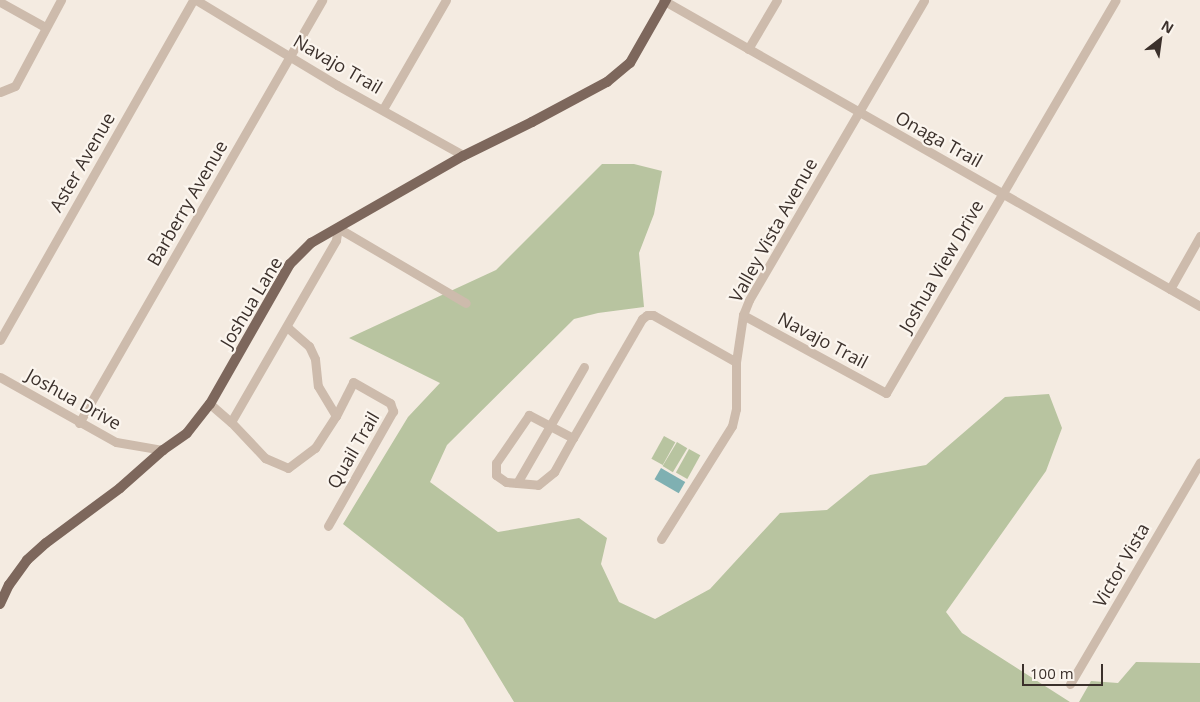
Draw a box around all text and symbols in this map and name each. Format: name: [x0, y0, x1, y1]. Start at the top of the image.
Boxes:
north arrow: [1135, 15, 1185, 65]
text: N: [1158, 15, 1177, 38]
street label: Navajo Trail: [290, 30, 386, 98]
street label: Onaga Trail: [892, 106, 986, 172]
street label: Aster Avenue: [45, 108, 119, 216]
street label: Barberry Avenue: [142, 136, 232, 270]
street label: Valley Vista Avenue: [724, 154, 822, 306]
street label: Joshua View Drive: [894, 196, 988, 336]
street label: Joshua Lane: [216, 253, 286, 351]
street label: Navajo Trail: [774, 307, 872, 373]
street label: Joshua Drive: [23, 364, 125, 434]
street label: Quail Trail: [322, 408, 384, 492]
street label: Victor Vista: [1088, 519, 1154, 611]
scale bar: [1025, 654, 1106, 686]
text: 100 m: [1030, 663, 1074, 683]

